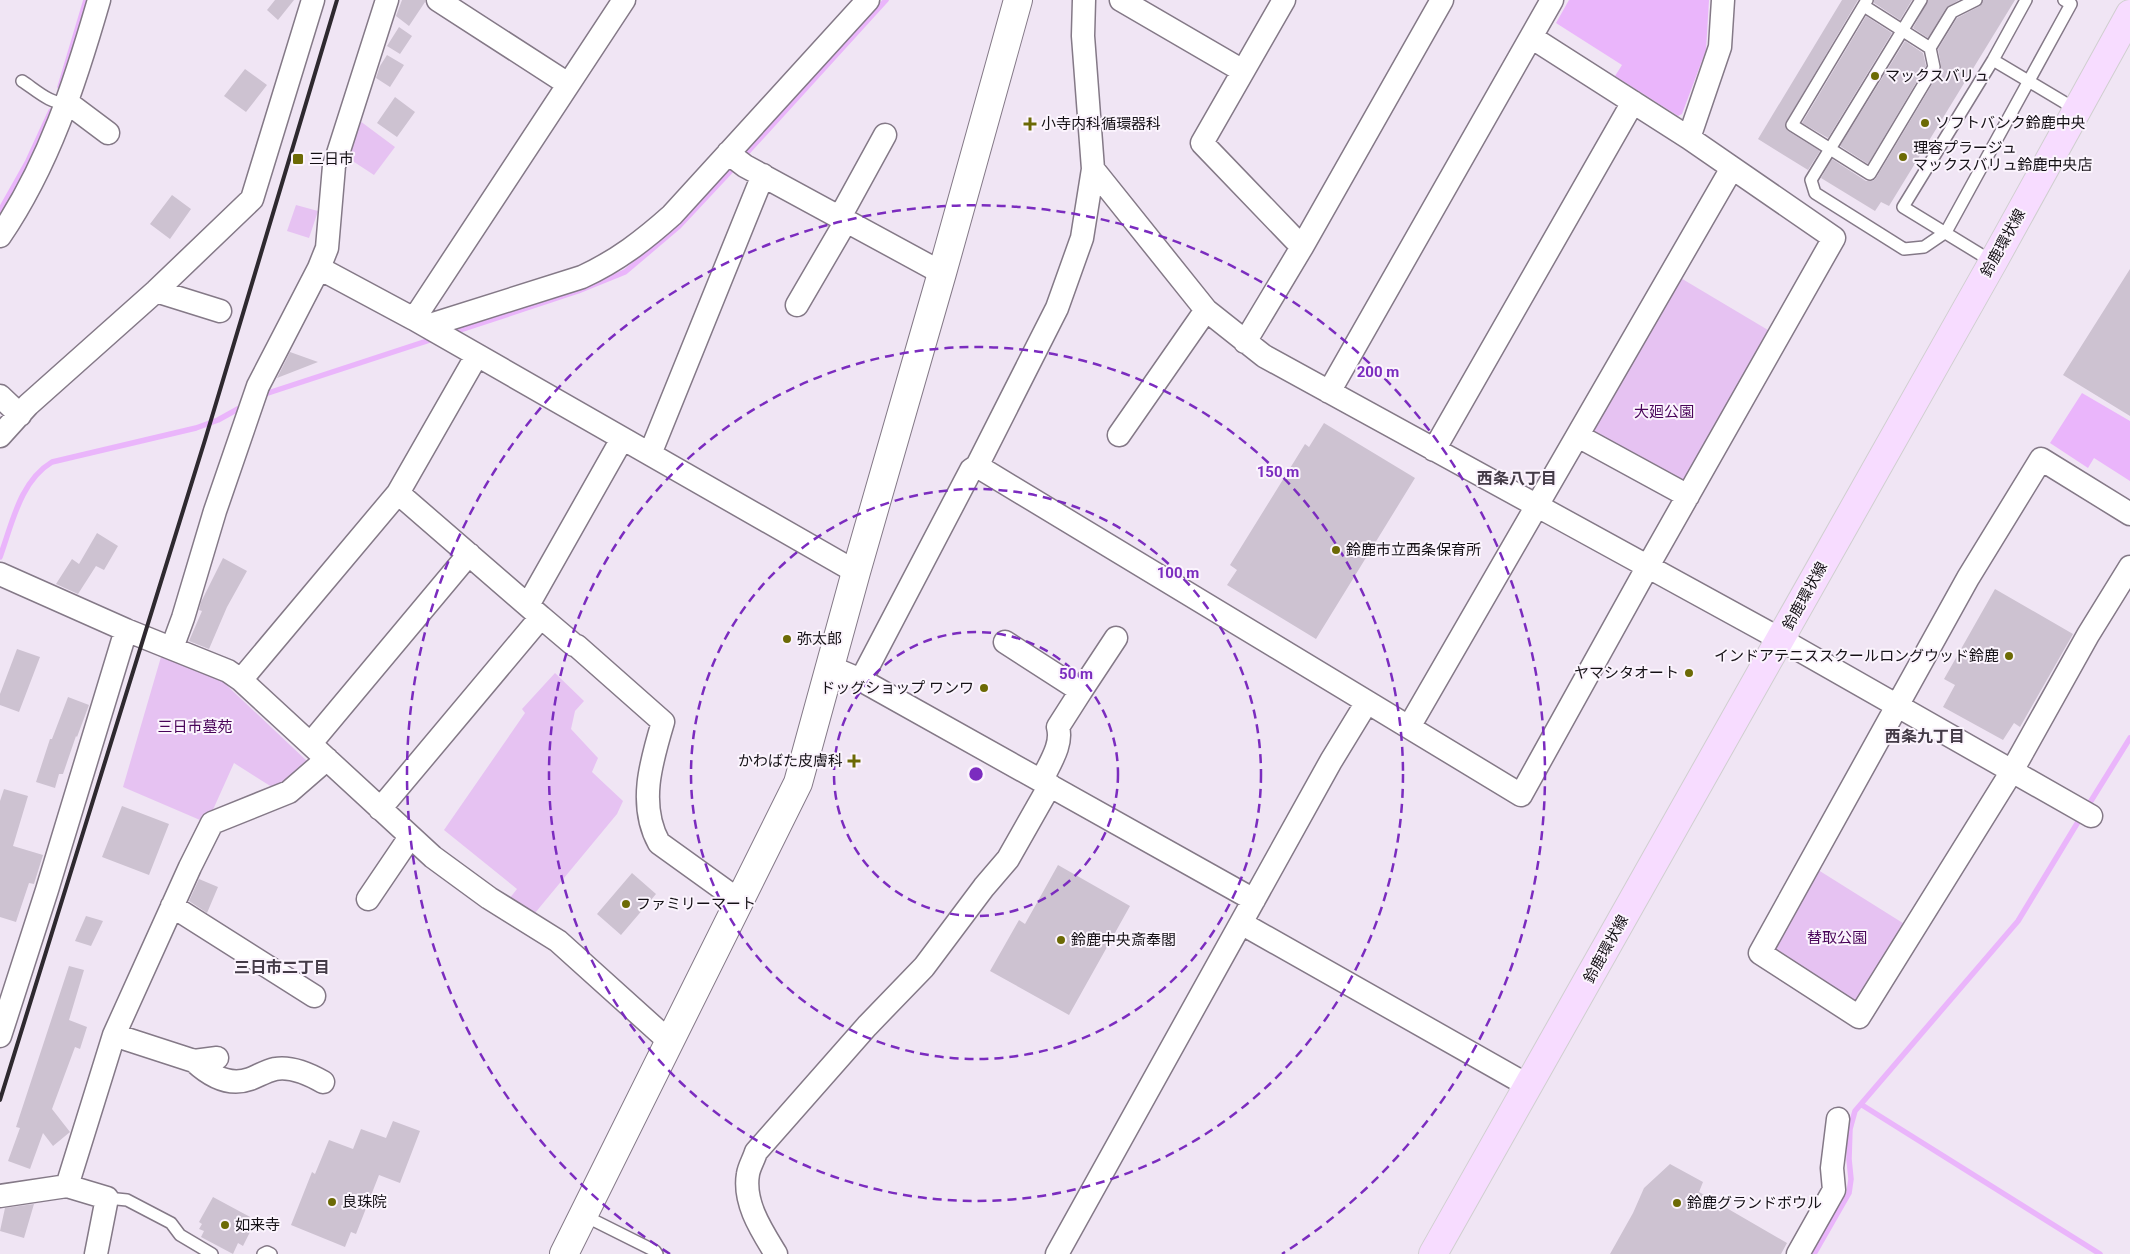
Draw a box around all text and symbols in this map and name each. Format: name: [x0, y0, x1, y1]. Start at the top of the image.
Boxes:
place label: マックスバリュ: [1885, 67, 1990, 85]
marker: マックスバリュ: [1869, 70, 1881, 82]
place label: ソフトバンク鈴鹿中央: [1935, 114, 2086, 132]
place label: 小寺内科循環器科: [1041, 115, 1161, 133]
marker: 小寺内科循環器科: [1023, 117, 1037, 131]
marker: ソフトバンク鈴鹿中央: [1919, 117, 1931, 129]
place label: 理容プラージュ マックスバリュ鈴鹿中央店: [1913, 139, 2093, 174]
place label: 三日市: [309, 150, 354, 168]
marker: 理容プラージュ マックスバリュ鈴鹿中央店: [1897, 151, 1909, 163]
marker: 三日市: [291, 152, 305, 166]
street label: 鈴鹿環状線: [1977, 206, 2029, 280]
text: 200 m: [1357, 363, 1399, 381]
park label: 大廻公園: [1634, 403, 1694, 421]
text: 150 m: [1257, 463, 1299, 481]
district label: 西条八丁目: [1477, 469, 1557, 488]
place label: 鈴鹿市立西条保育所: [1346, 541, 1481, 559]
marker: 鈴鹿市立西条保育所: [1330, 544, 1342, 556]
street label: 鈴鹿環状線: [1779, 559, 1831, 633]
text: 100 m: [1157, 564, 1199, 582]
place label: 弥太郎: [797, 630, 842, 648]
marker: 弥太郎: [781, 633, 793, 645]
place label: インドアテニススクールロングウッド鈴鹿: [1714, 647, 1999, 665]
marker: インドアテニススクールロングウッド鈴鹿: [2003, 650, 2015, 662]
place label: ヤマシタオート: [1574, 664, 1679, 682]
text: 50 m: [1059, 665, 1093, 683]
marker: ヤマシタオート: [1683, 667, 1695, 679]
place label: ドッグショップ ワンワ: [820, 679, 974, 697]
marker: ドッグショップ ワンワ: [978, 682, 990, 694]
park label: 三日市墓苑: [157, 718, 233, 736]
district label: 西条九丁目: [1885, 727, 1965, 746]
place label: かわばた皮膚科: [738, 752, 843, 770]
marker: かわばた皮膚科: [847, 754, 861, 768]
centre of rings: [967, 765, 985, 783]
place label: ファミリーマート: [636, 895, 756, 913]
marker: ファミリーマート: [620, 898, 632, 910]
street label: 鈴鹿環状線: [1580, 912, 1632, 986]
park label: 替取公園: [1807, 929, 1867, 947]
place label: 鈴鹿中央斎奉閣: [1071, 931, 1176, 949]
marker: 鈴鹿中央斎奉閣: [1055, 934, 1067, 946]
district label: 三日市二丁目: [234, 958, 330, 977]
place label: 良珠院: [342, 1193, 387, 1211]
place label: 鈴鹿グランドボウル: [1687, 1194, 1822, 1212]
marker: 良珠院: [326, 1196, 338, 1208]
marker: 鈴鹿グランドボウル: [1671, 1197, 1683, 1209]
place label: 如来寺: [235, 1216, 280, 1234]
marker: 如来寺: [219, 1219, 231, 1231]

